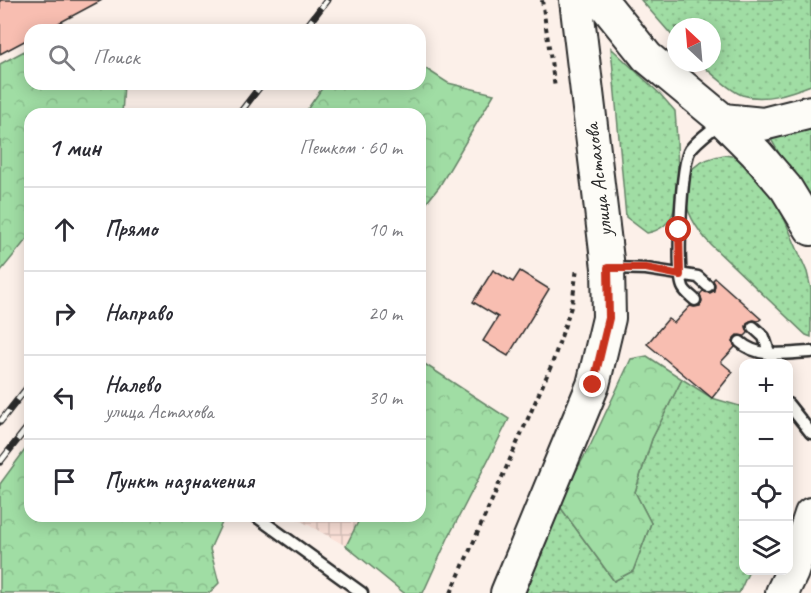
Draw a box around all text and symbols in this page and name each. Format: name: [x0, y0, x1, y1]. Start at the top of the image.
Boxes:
north arrow: [667, 18, 721, 72]
search box: [24, 24, 426, 90]
icon: search: [45, 41, 78, 74]
text: Поиск: [93, 43, 139, 71]
street label: улица Астахова: [578, 120, 618, 240]
text: 1 мин: [48, 131, 101, 164]
text: Пешком · 60 m: [299, 135, 402, 160]
icon: ahead: [48, 213, 81, 246]
text: Прямо: [105, 215, 157, 243]
route start: [665, 216, 691, 242]
text: 10 m: [368, 217, 402, 242]
icon: right: [48, 297, 81, 330]
text: Направо: [105, 299, 172, 327]
text: 20 m: [368, 301, 402, 326]
map controls: [739, 359, 793, 575]
button: +: [739, 359, 793, 413]
text: Налево: [105, 371, 161, 399]
route end: [579, 371, 605, 397]
icon: left: [48, 381, 81, 414]
text: 30 m: [368, 385, 402, 410]
text: улица Астахова: [105, 399, 214, 424]
button: −: [739, 413, 793, 467]
icon: arrive: [48, 465, 81, 498]
text: Пункт назначения: [105, 467, 254, 495]
button: locate: [739, 467, 793, 521]
button: layers: [739, 521, 793, 575]

